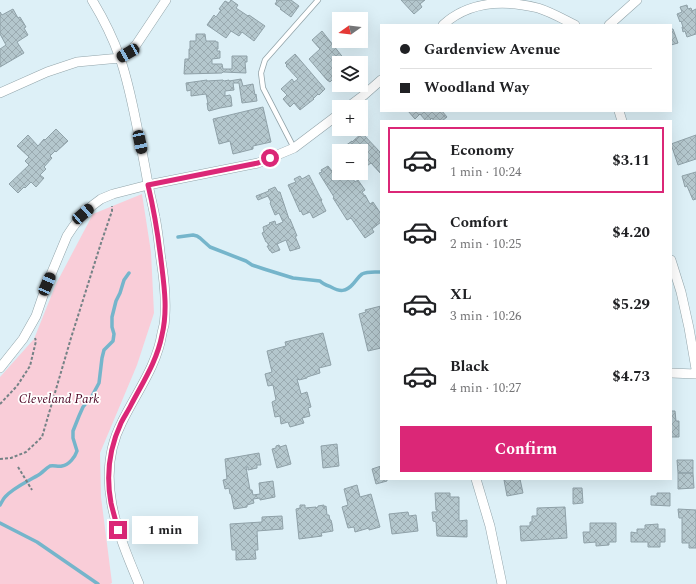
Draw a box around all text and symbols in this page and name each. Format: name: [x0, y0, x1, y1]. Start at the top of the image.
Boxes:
north arrow: [332, 12, 368, 48]
map controls: [332, 12, 368, 180]
text: Gardenview Avenue: [424, 38, 561, 61]
car: [115, 42, 141, 64]
button: layers: [332, 56, 368, 92]
text: Woodland Way: [424, 76, 529, 99]
button: +: [332, 100, 368, 136]
car: [132, 129, 148, 155]
text: Economy: [450, 139, 514, 162]
icon: car: [402, 142, 438, 178]
button: −: [332, 144, 368, 180]
route start: [261, 149, 279, 167]
text: $3.11: [612, 149, 650, 172]
text: 1 min · 10:24: [450, 162, 522, 182]
car: [70, 202, 96, 226]
text: Comfort: [450, 211, 508, 234]
icon: car: [402, 214, 438, 250]
text: $4.20: [612, 221, 650, 244]
text: 2 min · 10:25: [450, 234, 522, 254]
car: [37, 271, 57, 297]
text: XL: [450, 283, 471, 306]
icon: car: [402, 286, 438, 322]
text: $5.29: [612, 293, 650, 316]
text: 3 min · 10:26: [450, 306, 522, 326]
text: Black: [450, 355, 489, 378]
icon: car: [402, 358, 438, 394]
text: $4.73: [612, 365, 650, 388]
text: 4 min · 10:27: [450, 378, 522, 398]
park label: Cleveland Park: [19, 389, 99, 409]
button: Confirm: [400, 426, 652, 472]
callout: 1 min: [132, 516, 198, 544]
text: 1 min: [148, 520, 182, 540]
route end: [109, 521, 127, 539]

